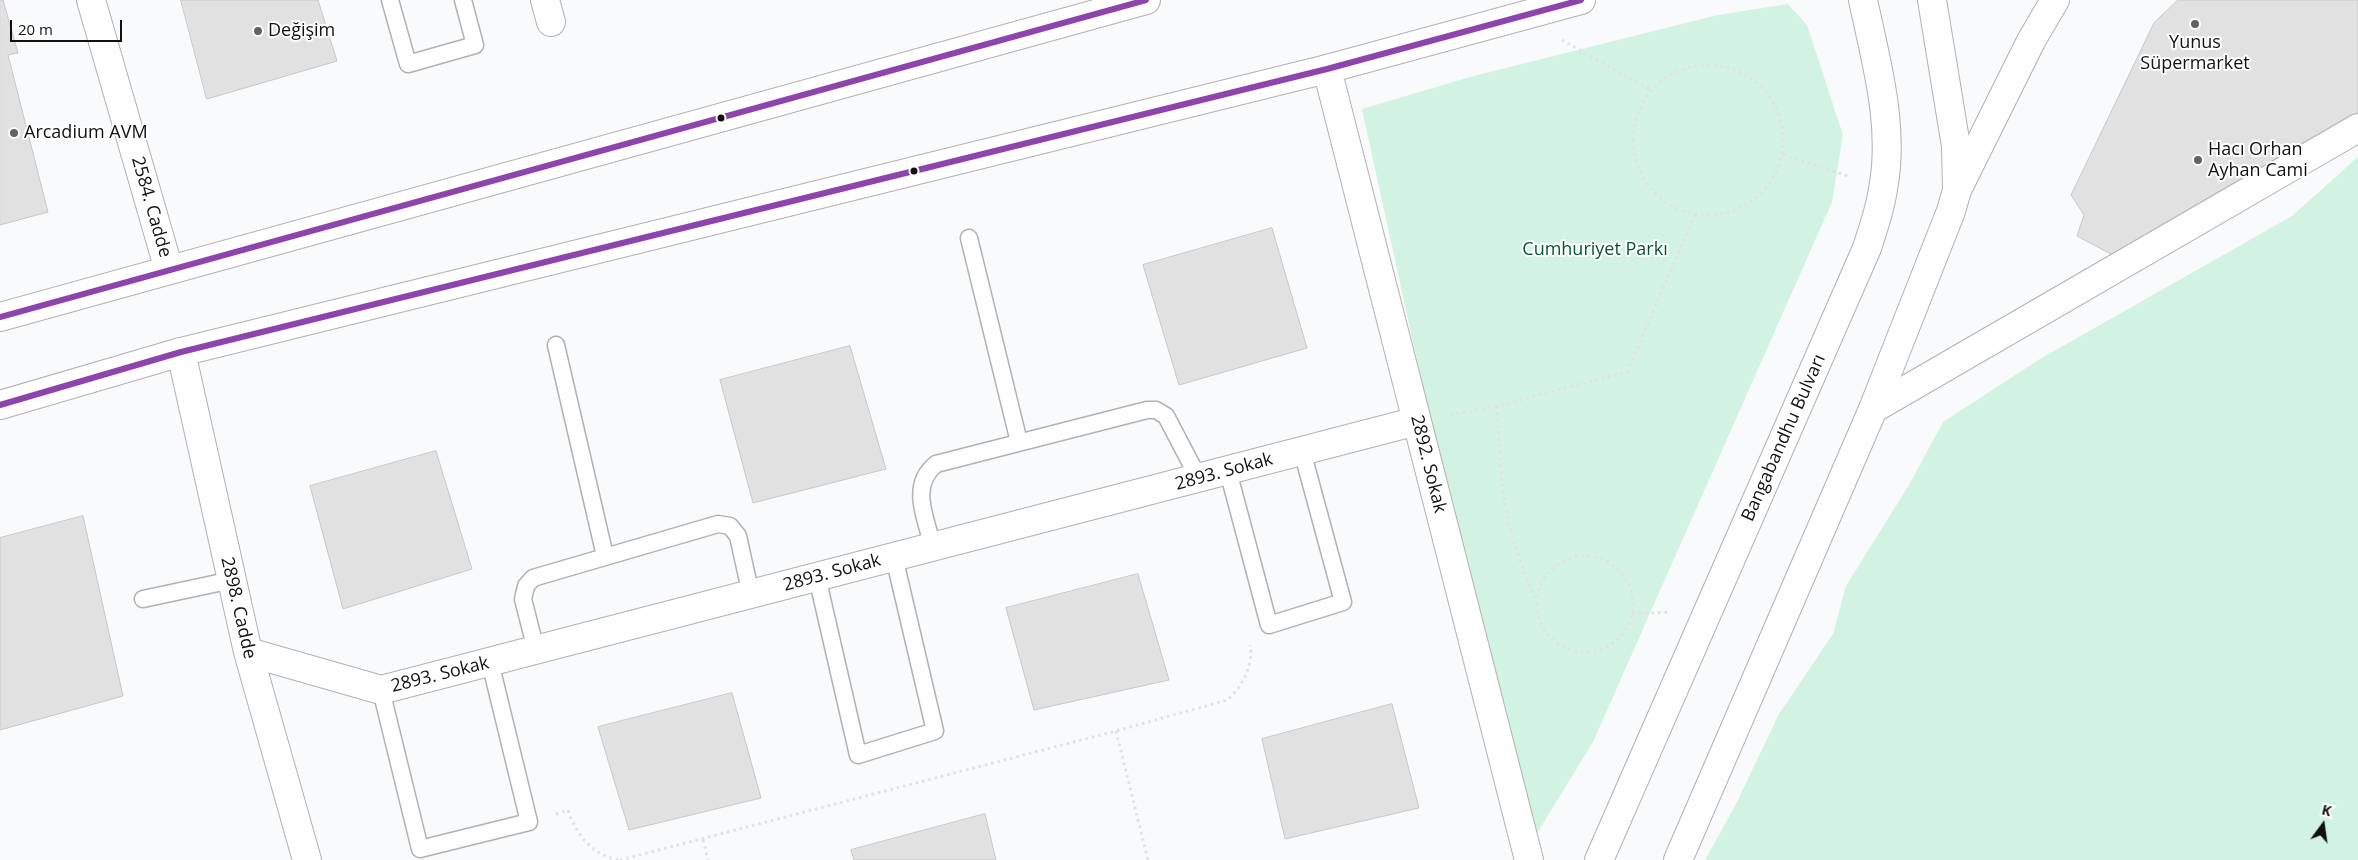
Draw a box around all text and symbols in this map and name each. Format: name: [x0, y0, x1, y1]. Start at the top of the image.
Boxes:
scale bar: [12, 10, 125, 42]
marker: Yunus Süpermarket: [2189, 18, 2201, 30]
text: 20 m: [18, 19, 53, 39]
place label: Değişim: [268, 20, 335, 42]
marker: Değişim: [252, 25, 264, 37]
place label: Yunus Süpermarket: [2140, 32, 2250, 74]
unlabelled marker: [716, 113, 726, 123]
place label: Arcadium AVM: [24, 122, 148, 144]
marker: Arcadium AVM: [8, 127, 20, 139]
place label: Hacı Orhan Ayhan Cami: [2208, 139, 2308, 182]
street label: 2584. Cadde: [126, 154, 176, 260]
marker: Hacı Orhan Ayhan Cami: [2192, 154, 2204, 166]
unlabelled marker: [909, 166, 919, 176]
park label: Cumhuriyet Parkı: [1522, 239, 1668, 261]
street label: Bangabandhu Bulvarı: [1737, 351, 1831, 525]
street label: 2892. Sokak: [1405, 413, 1451, 515]
street label: 2893. Sokak: [1173, 449, 1275, 495]
street label: 2893. Sokak: [781, 550, 883, 596]
street label: 2898. Cadde: [216, 555, 260, 661]
street label: 2893. Sokak: [389, 652, 491, 698]
north arrow: [2298, 800, 2348, 850]
text: K: [2320, 800, 2334, 820]

